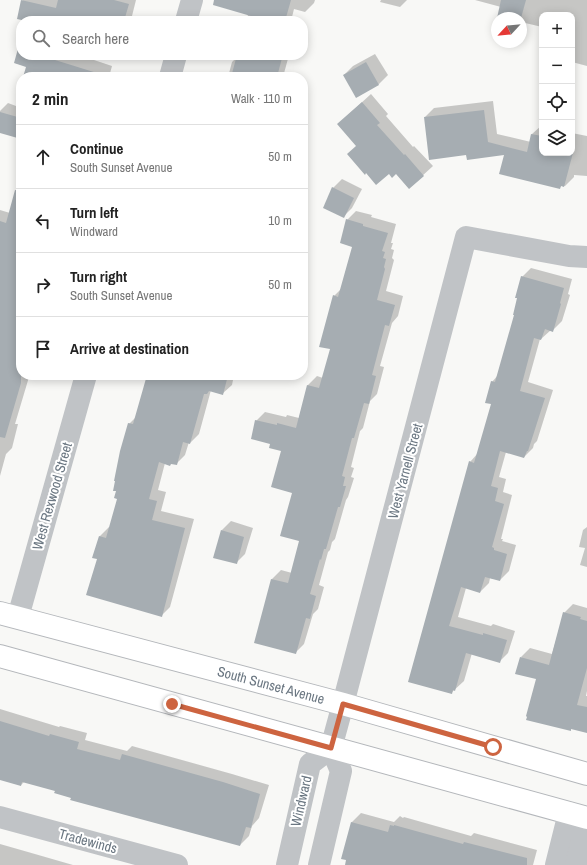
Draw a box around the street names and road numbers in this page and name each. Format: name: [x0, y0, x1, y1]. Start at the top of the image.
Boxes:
street label: West Yarnell Street: [384, 421, 426, 521]
street label: West Rexwood Street: [28, 440, 76, 552]
street label: South Sunset Avenue: [215, 662, 327, 708]
street label: Windward: [286, 774, 316, 828]
street label: Tradewinds: [57, 825, 119, 857]

